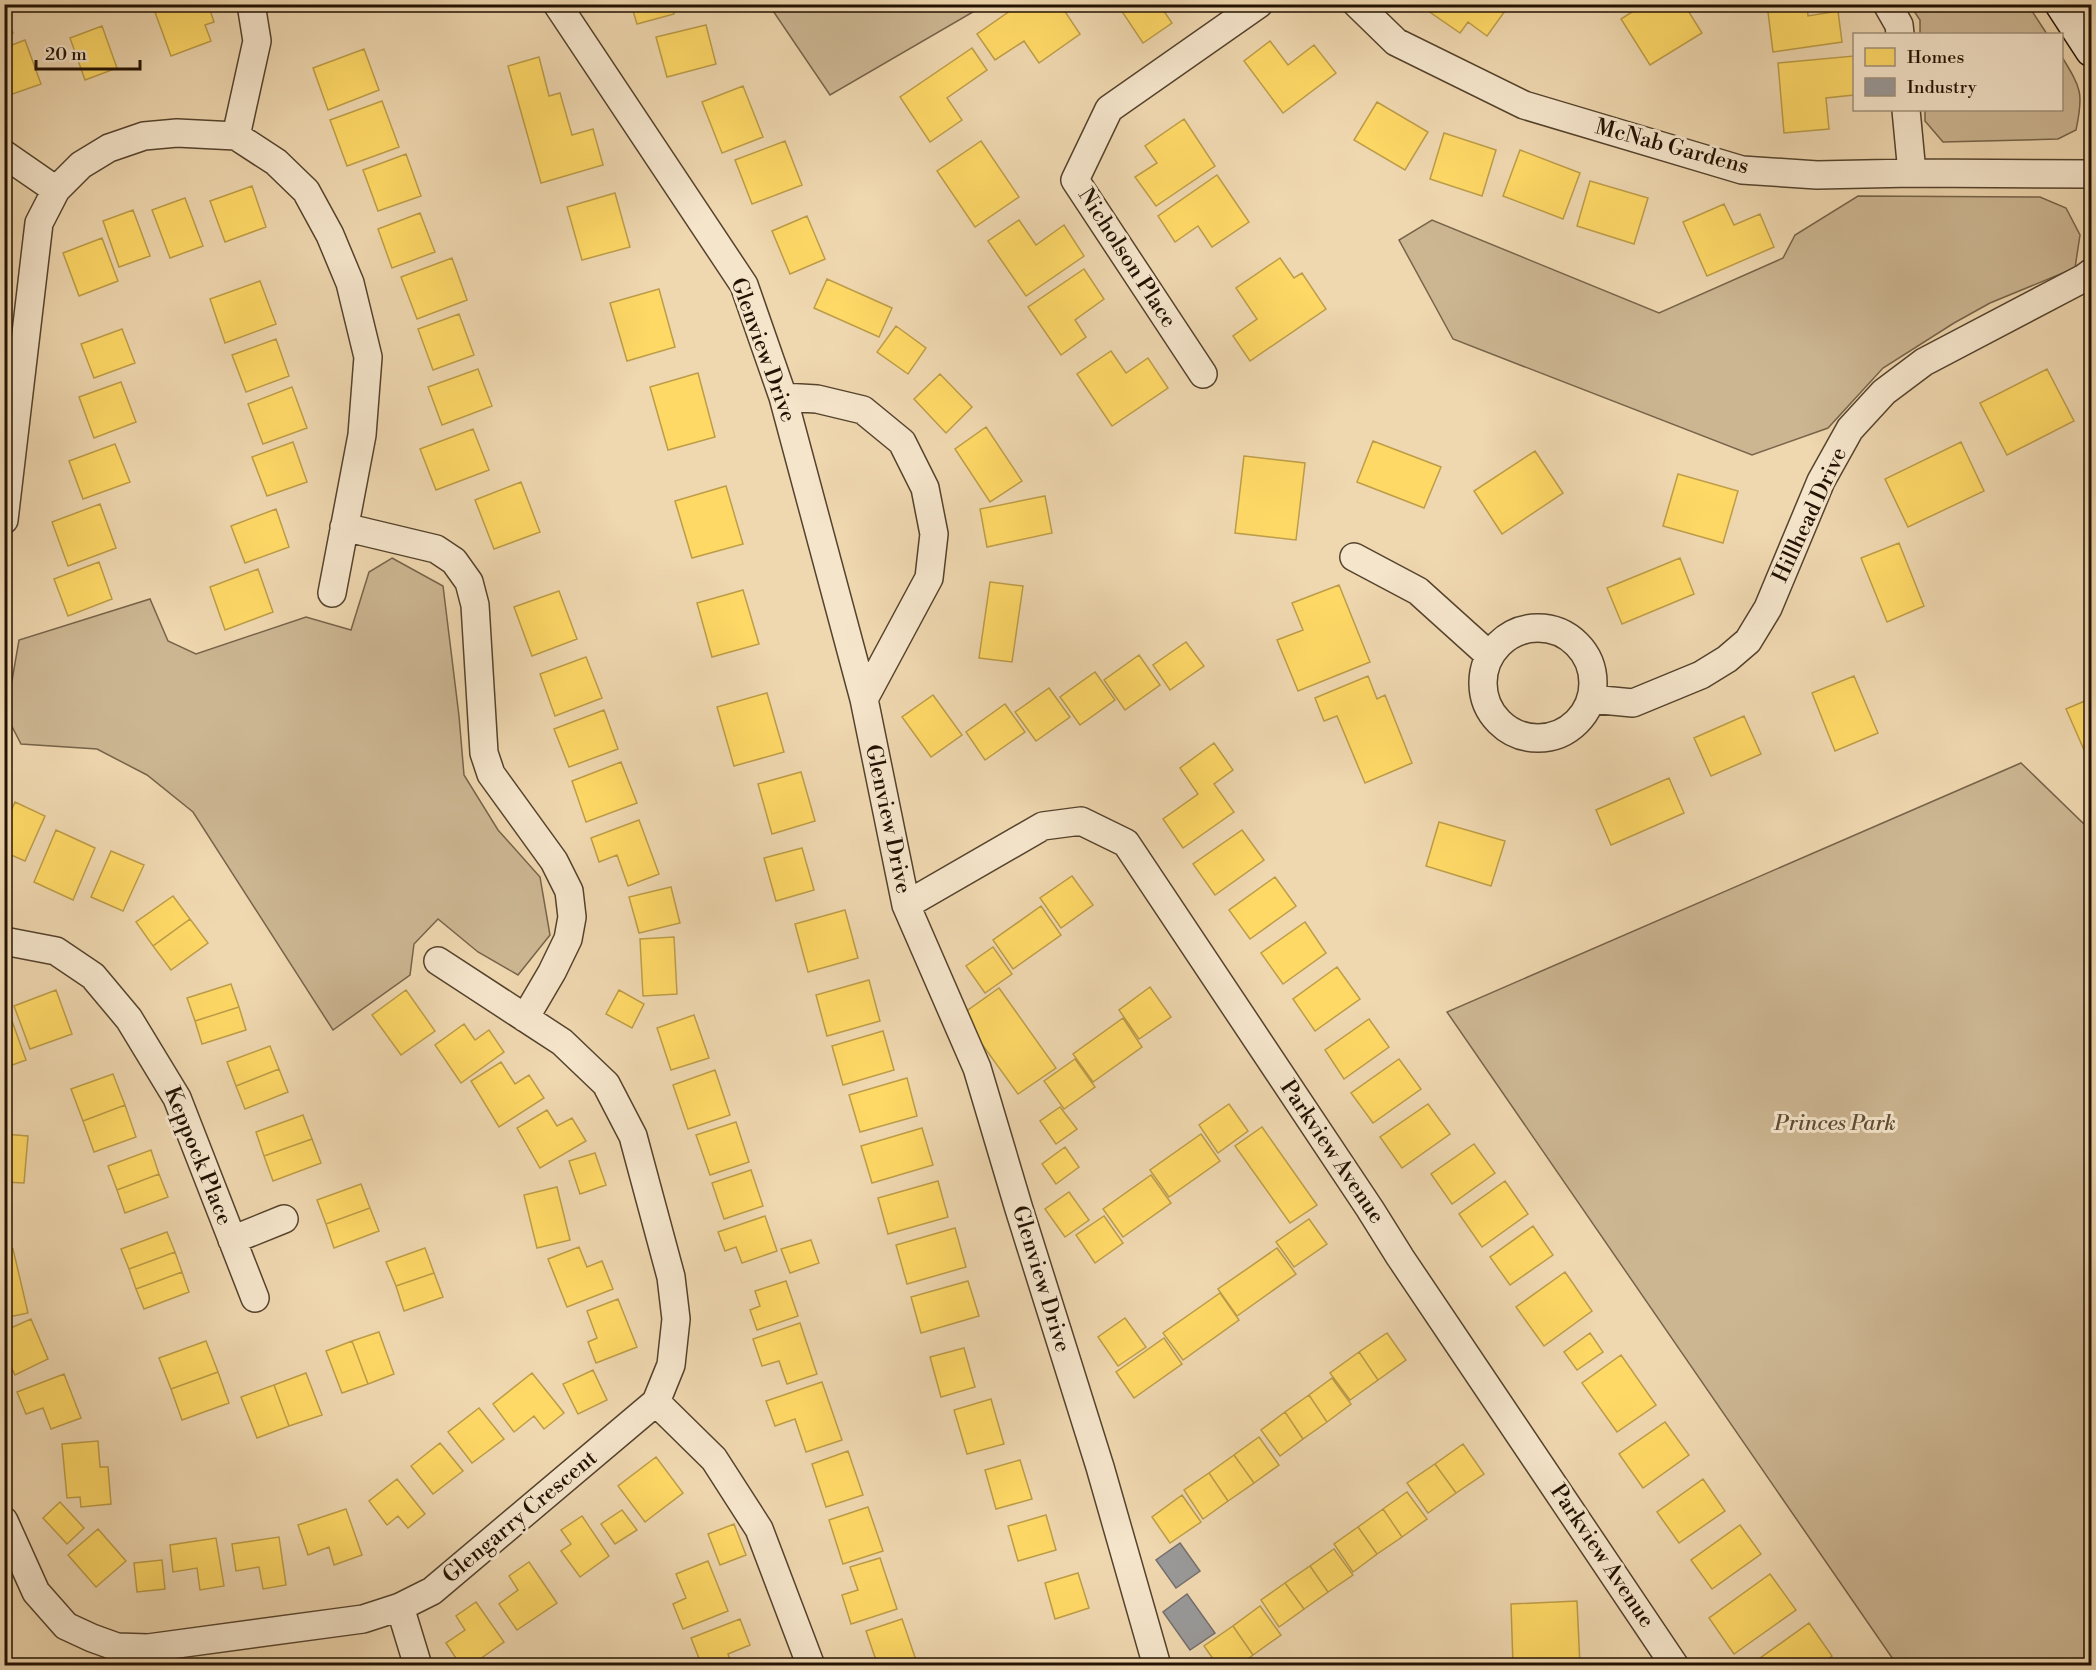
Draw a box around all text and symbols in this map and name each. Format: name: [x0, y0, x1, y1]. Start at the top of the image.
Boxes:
scale bar: [36, 33, 140, 71]
legend: [1853, 33, 2063, 111]
text: 20 m: [45, 43, 87, 66]
text: Homes: [1907, 46, 1964, 69]
text: Industry: [1907, 76, 1977, 99]
street label: McNab Gardens: [1592, 114, 1752, 180]
street label: Nicholson Place: [1072, 183, 1182, 333]
street label: Glenview Drive: [724, 274, 802, 426]
street label: Hillhead Drive: [1767, 443, 1853, 587]
street label: Glenview Drive: [859, 742, 917, 896]
street label: Parkview Avenue: [1274, 1075, 1390, 1229]
street label: Keppock Place: [158, 1083, 238, 1229]
park label: Princes Park: [1773, 1110, 1896, 1137]
street label: Glenview Drive: [1006, 1202, 1076, 1356]
street label: Glengarry Crescent: [437, 1444, 603, 1589]
street label: Parkview Avenue: [1544, 1479, 1660, 1633]

